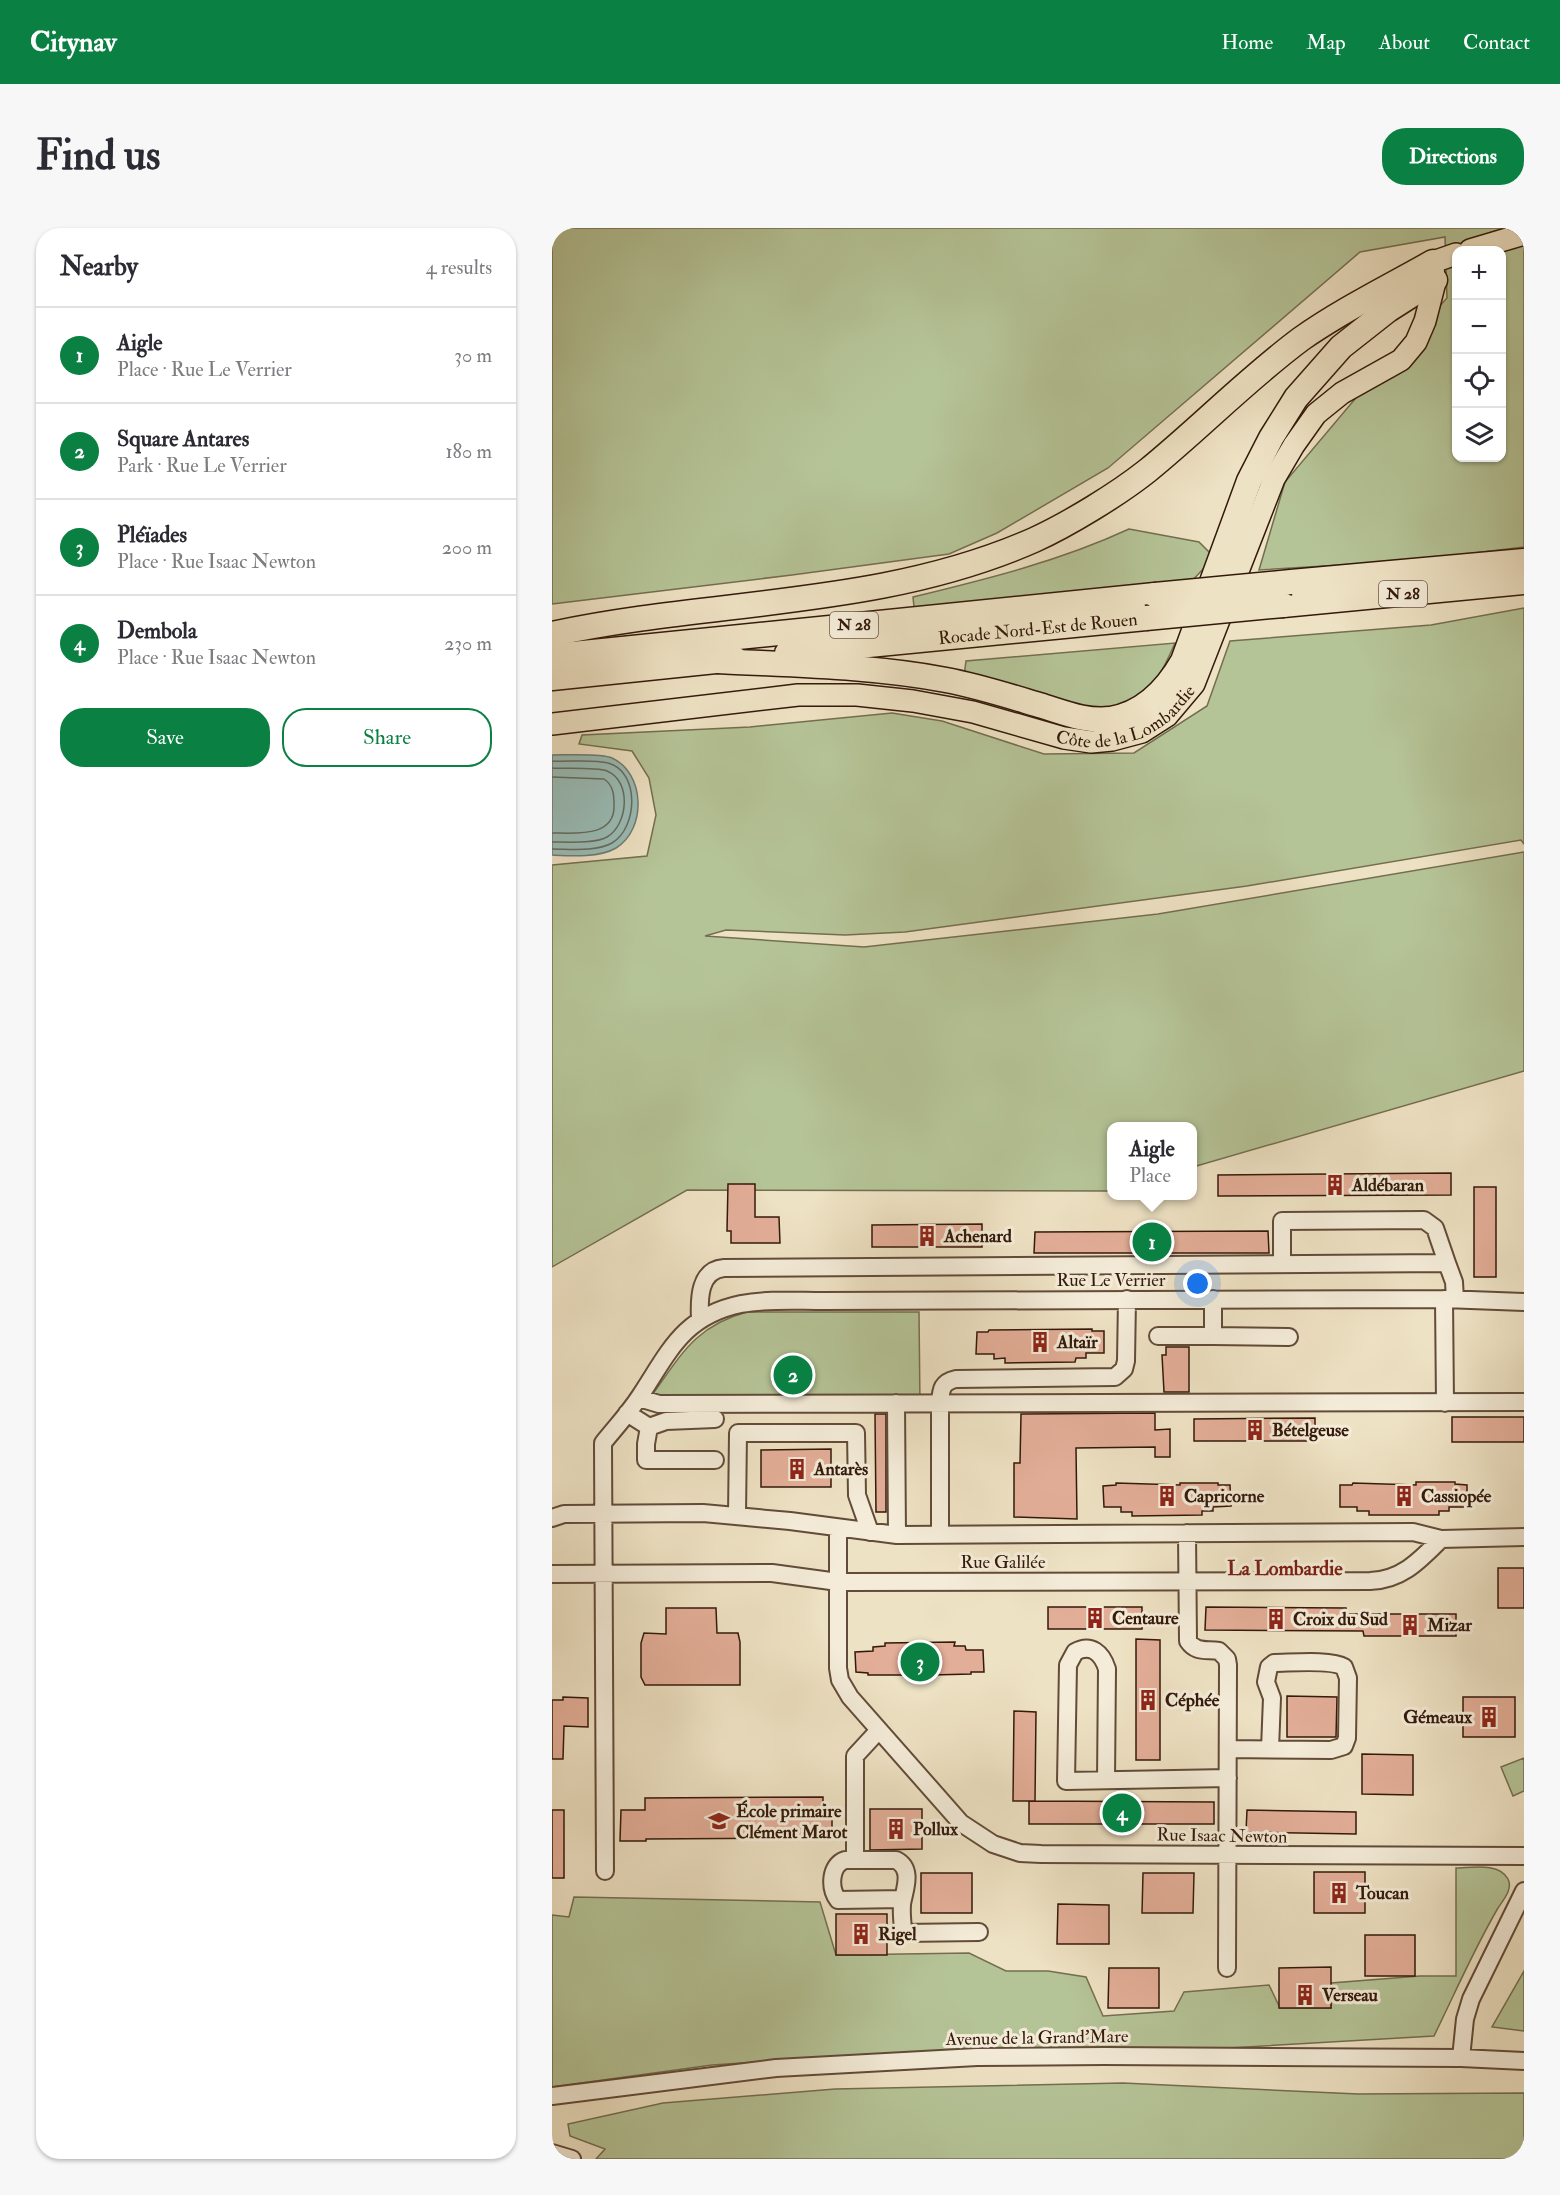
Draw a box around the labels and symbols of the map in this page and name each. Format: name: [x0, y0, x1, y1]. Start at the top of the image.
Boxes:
road number: N 28: [1379, 581, 1427, 607]
street label: Rocade Nord-Est de Rouen: [937, 607, 1139, 650]
road number: N 28: [830, 612, 878, 638]
street label: Côte de la Lombardie: [1053, 680, 1200, 753]
building icon: Aldébaran: [1323, 1173, 1347, 1197]
place label: Aldébaran: [1351, 1174, 1425, 1197]
pin: 1: [1132, 1220, 1172, 1264]
building icon: Achenard: [915, 1224, 939, 1248]
place label: Achenard: [943, 1225, 1012, 1248]
street label: Rue Le Verrier: [1057, 1269, 1166, 1292]
your location: [1183, 1269, 1212, 1298]
building icon: Altaïr: [1028, 1330, 1052, 1354]
place label: Altaïr: [1056, 1331, 1098, 1354]
pin: 2: [774, 1352, 812, 1398]
building icon: Bételgeuse: [1243, 1418, 1267, 1442]
place label: Bételgeuse: [1272, 1419, 1349, 1442]
building icon: Antarès: [785, 1457, 809, 1481]
place label: Antarès: [813, 1458, 868, 1481]
building icon: Capricorne: [1155, 1484, 1179, 1508]
building icon: Cassiopée: [1392, 1484, 1416, 1508]
place label: Capricorne: [1184, 1485, 1265, 1508]
place label: Cassiopée: [1421, 1485, 1492, 1508]
street label: Rue Galilée: [961, 1551, 1046, 1574]
district label: La Lombardie: [1227, 1556, 1343, 1581]
building icon: Centaure: [1083, 1606, 1107, 1630]
place label: Centaure: [1112, 1607, 1179, 1630]
building icon: Croix du Sud: [1264, 1607, 1288, 1631]
place label: Croix du Sud: [1293, 1608, 1388, 1631]
building icon: Mizar: [1398, 1613, 1422, 1637]
place label: Mizar: [1426, 1614, 1472, 1637]
pin: 3: [900, 1640, 940, 1684]
building icon: Céphée: [1136, 1688, 1160, 1712]
place label: Céphée: [1165, 1689, 1220, 1712]
building icon: Gémeaux: [1477, 1705, 1501, 1729]
place label: Gémeaux: [1403, 1706, 1473, 1729]
pin: 4: [1102, 1790, 1142, 1836]
place label: École primaire Clément Marot: [736, 1799, 847, 1844]
school or university icon: École primaire Clément Marot: [707, 1809, 731, 1833]
building icon: Pollux: [884, 1817, 908, 1841]
place label: Pollux: [913, 1818, 959, 1841]
street label: Rue Isaac Newton: [1156, 1823, 1288, 1849]
building icon: Toucan: [1327, 1881, 1351, 1905]
place label: Toucan: [1355, 1882, 1410, 1905]
building icon: Rigel: [849, 1922, 873, 1946]
place label: Rigel: [878, 1923, 917, 1946]
building icon: Verseau: [1293, 1983, 1317, 2007]
place label: Verseau: [1321, 1984, 1379, 2007]
street label: Avenue de la Grand'Mare: [944, 2025, 1129, 2051]

